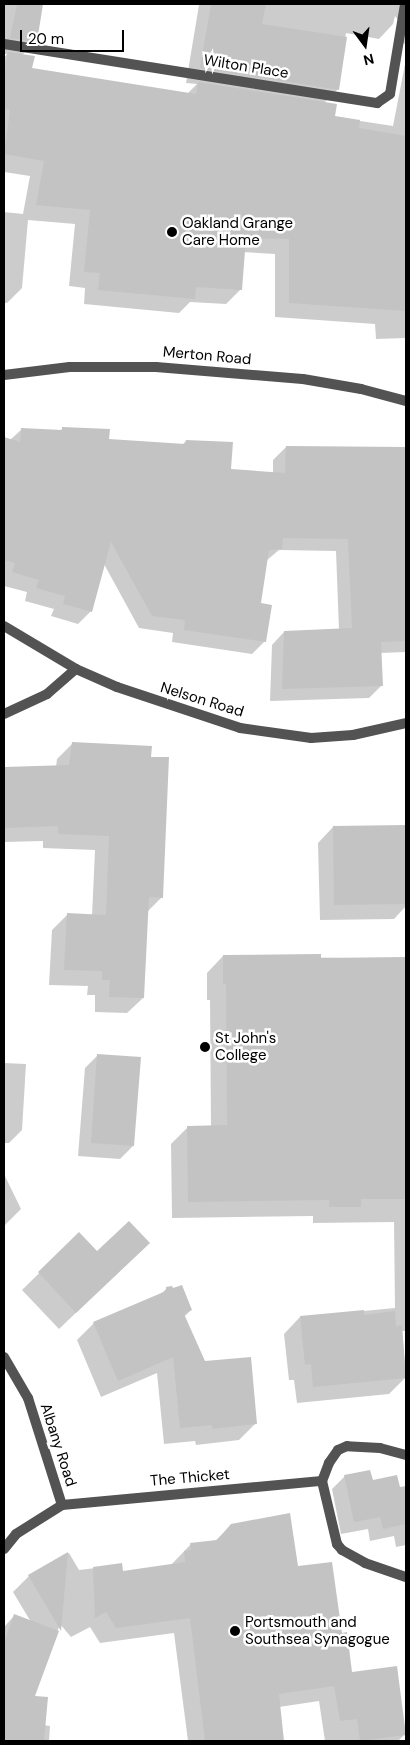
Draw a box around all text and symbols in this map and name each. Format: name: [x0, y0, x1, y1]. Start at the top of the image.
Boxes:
scale bar: [22, 20, 126, 52]
north arrow: [340, 20, 390, 70]
text: 20 m: [28, 29, 64, 49]
text: N: [361, 50, 376, 70]
street label: Wilton Place: [202, 51, 290, 83]
place label: Oakland Grange Care Home: [182, 214, 293, 249]
marker: Oakland Grange Care Home: [166, 226, 178, 238]
street label: Merton Road: [162, 343, 252, 369]
street label: Nelson Road: [158, 679, 246, 721]
place label: St John's College: [215, 1029, 276, 1064]
marker: St John's College: [199, 1041, 211, 1053]
street label: Albany Road: [36, 1401, 80, 1489]
street label: The Thicket: [149, 1466, 231, 1490]
place label: Portsmouth and Southsea Synagogue: [245, 1613, 390, 1648]
marker: Portsmouth and Southsea Synagogue: [229, 1625, 241, 1637]

